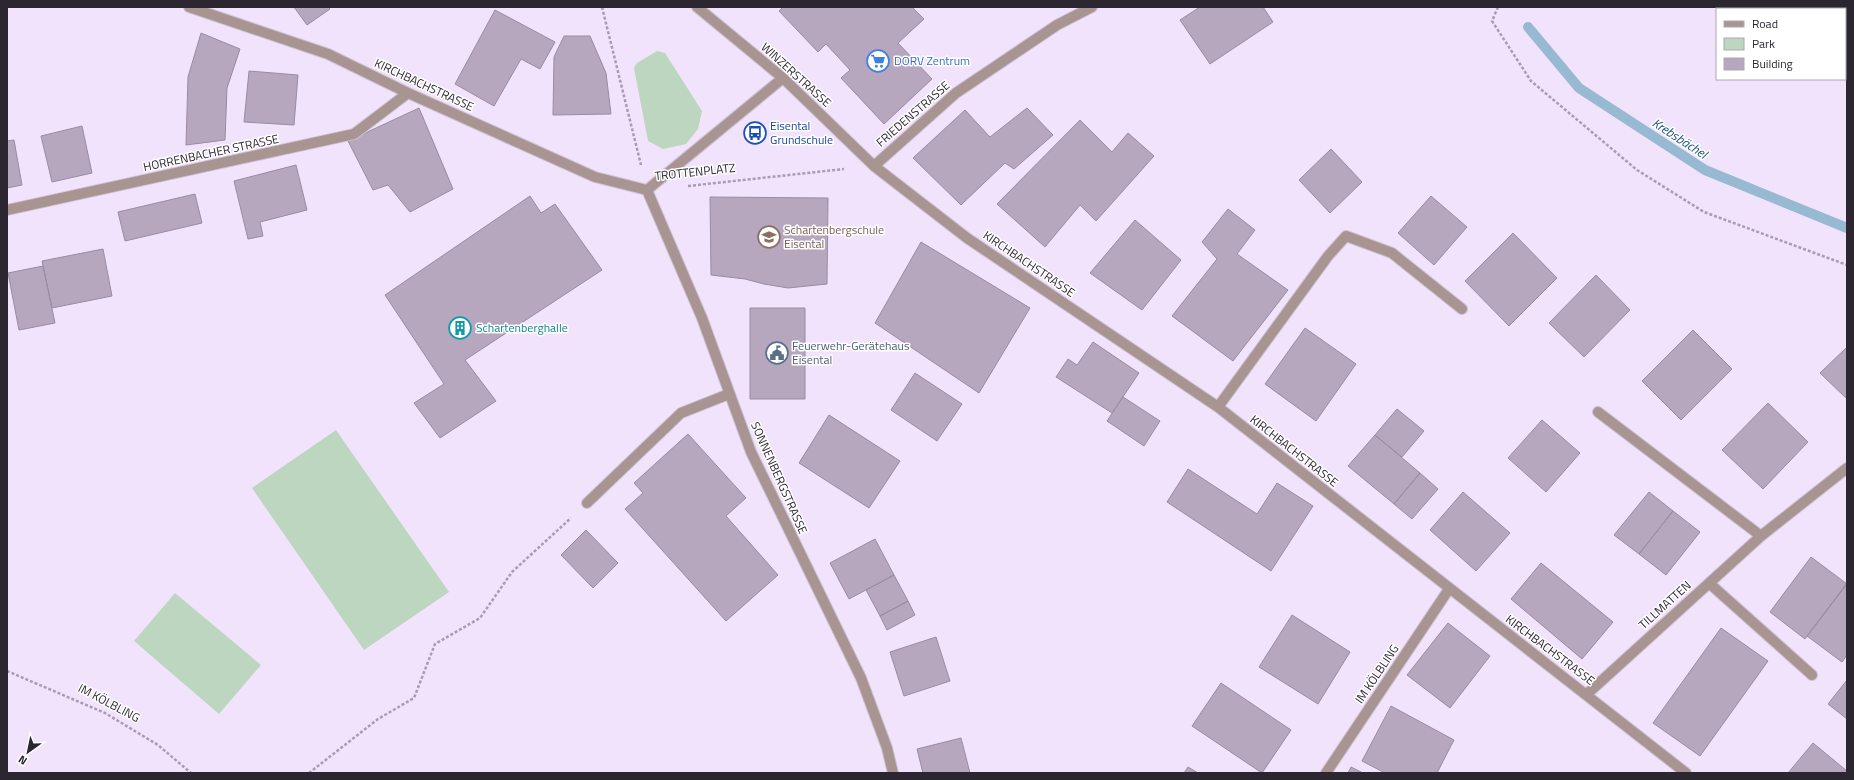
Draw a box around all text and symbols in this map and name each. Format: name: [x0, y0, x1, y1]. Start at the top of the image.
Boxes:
legend: [1716, 8, 1846, 80]
text: Road: [1752, 14, 1778, 33]
text: Park: [1752, 34, 1775, 53]
street label: WINZERSTRASSE: [757, 38, 836, 112]
supermarket icon: DORV Zentrum: [865, 48, 891, 74]
place label: DORV Zentrum: [894, 51, 970, 70]
street label: KIRCHBACHSTRASSE: [371, 53, 477, 116]
text: Building: [1752, 54, 1793, 73]
street label: FRIEDENSTRASSE: [871, 76, 954, 151]
water label: Krebsbächel: [1648, 113, 1713, 165]
place label: Eisental Grundschule: [770, 116, 833, 149]
bus stop icon: Eisental Grundschule: [742, 120, 768, 146]
street label: HORRENBACHER STRASSE: [141, 129, 281, 176]
street label: TROTTENPLATZ: [654, 158, 736, 185]
place label: Schartenbergschule Eisental: [784, 220, 884, 253]
school or university icon: Schartenbergschule Eisental: [756, 224, 782, 250]
street label: KIRCHBACHSTRASSE: [979, 226, 1079, 302]
building icon: Schartenberghalle: [447, 315, 473, 341]
place label: Schartenberghalle: [476, 318, 568, 337]
place label: Feuerwehr-Gerätehaus Eisental: [792, 336, 910, 369]
public building icon: Feuerwehr-Gerätehaus Eisental: [764, 340, 790, 366]
street label: KIRCHBACHSTRASSE: [1246, 410, 1343, 491]
street label: SONNENBERGSTRASSE: [746, 419, 813, 537]
street label: TILLMATTEN: [1634, 576, 1695, 633]
street label: KIRCHBACHSTRASSE: [1502, 610, 1599, 690]
street label: IM KÖLBLING: [1350, 640, 1403, 707]
street label: IM KÖLBLING: [75, 678, 144, 727]
north arrow: [8, 732, 48, 772]
text: N: [15, 752, 30, 769]

